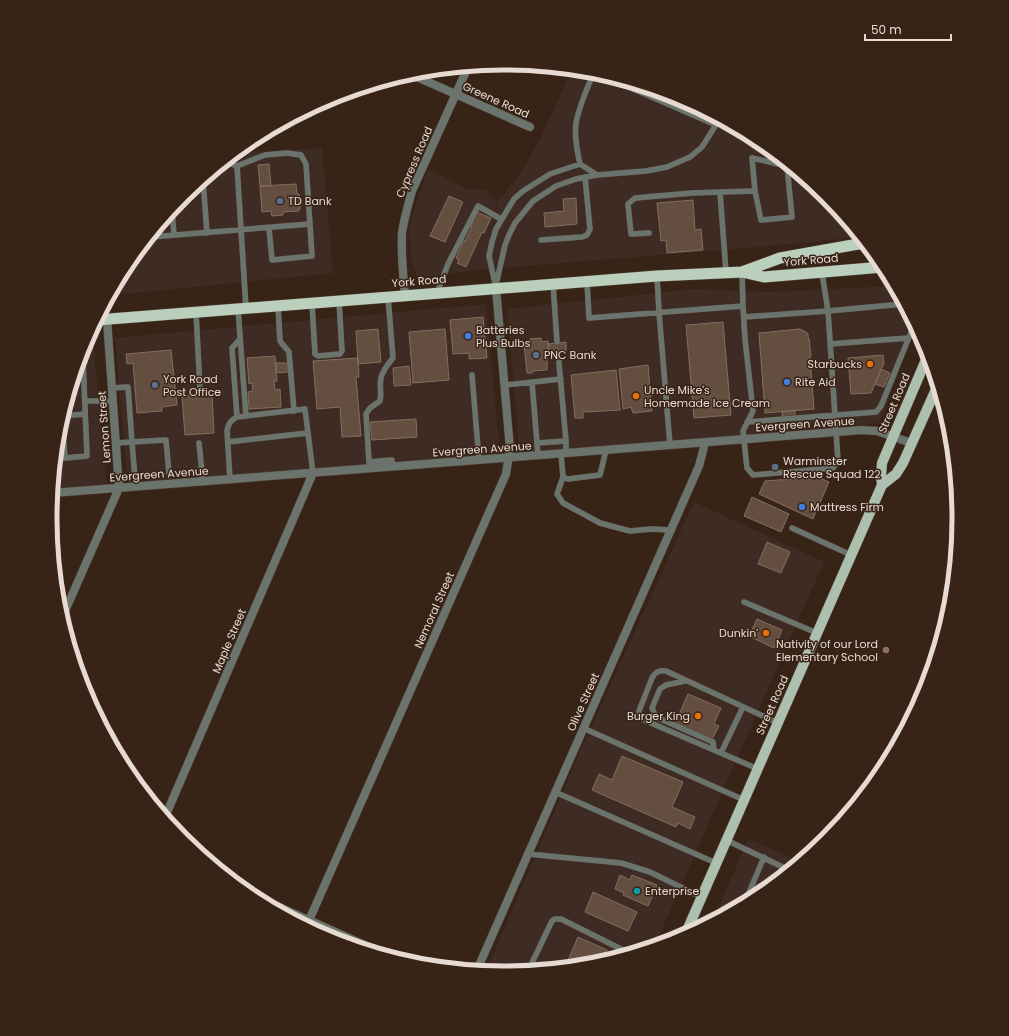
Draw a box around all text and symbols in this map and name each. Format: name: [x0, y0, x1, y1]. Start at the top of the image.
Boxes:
scale bar: [865, 16, 951, 42]
text: 50 m: [871, 21, 902, 38]
street label: Greene Road: [460, 78, 532, 122]
street label: Cypress Road: [392, 124, 436, 200]
place label: TD Bank: [288, 193, 332, 209]
marker: TD Bank: [275, 196, 285, 206]
street label: York Road: [783, 250, 839, 270]
street label: York Road: [391, 271, 447, 291]
place label: Batteries Plus Bulbs: [476, 322, 531, 351]
marker: Batteries Plus Bulbs: [463, 331, 473, 341]
place label: PNC Bank: [544, 347, 597, 363]
marker: PNC Bank: [531, 350, 541, 360]
place label: Starbucks: [807, 356, 862, 372]
marker: Starbucks: [865, 359, 875, 369]
place label: York Road Post Office: [163, 371, 221, 400]
street label: Street Road: [874, 371, 914, 435]
place label: Rite Aid: [795, 374, 836, 390]
marker: Rite Aid: [782, 377, 792, 387]
marker: York Road Post Office: [150, 380, 160, 390]
place label: Uncle Mike's Homemade Ice Cream: [644, 382, 770, 411]
street label: Lemon Street: [94, 390, 114, 464]
marker: Uncle Mike's Homemade Ice Cream: [631, 391, 641, 401]
street label: Evergreen Avenue: [755, 413, 855, 435]
street label: Evergreen Avenue: [432, 438, 532, 460]
place label: Warminster Rescue Squad 122: [783, 453, 881, 482]
marker: Warminster Rescue Squad 122: [770, 462, 780, 472]
street label: Evergreen Avenue: [109, 463, 209, 485]
place label: Mattress Firm: [810, 499, 884, 515]
marker: Mattress Firm: [797, 502, 807, 512]
street label: Nemoral Street: [410, 569, 458, 651]
street label: Maple Street: [208, 606, 250, 676]
place label: Dunkin': [719, 625, 758, 641]
marker: Dunkin': [761, 628, 771, 638]
place label: Nativity of our Lord Elementary School: [776, 636, 878, 665]
marker: Nativity of our Lord Elementary School: [881, 645, 891, 655]
street label: Olive Street: [563, 670, 603, 734]
street label: Street Road: [752, 673, 792, 737]
place label: Burger King: [627, 708, 690, 724]
marker: Burger King: [693, 711, 703, 721]
place label: Enterprise: [645, 883, 700, 899]
marker: Enterprise: [632, 886, 642, 896]

